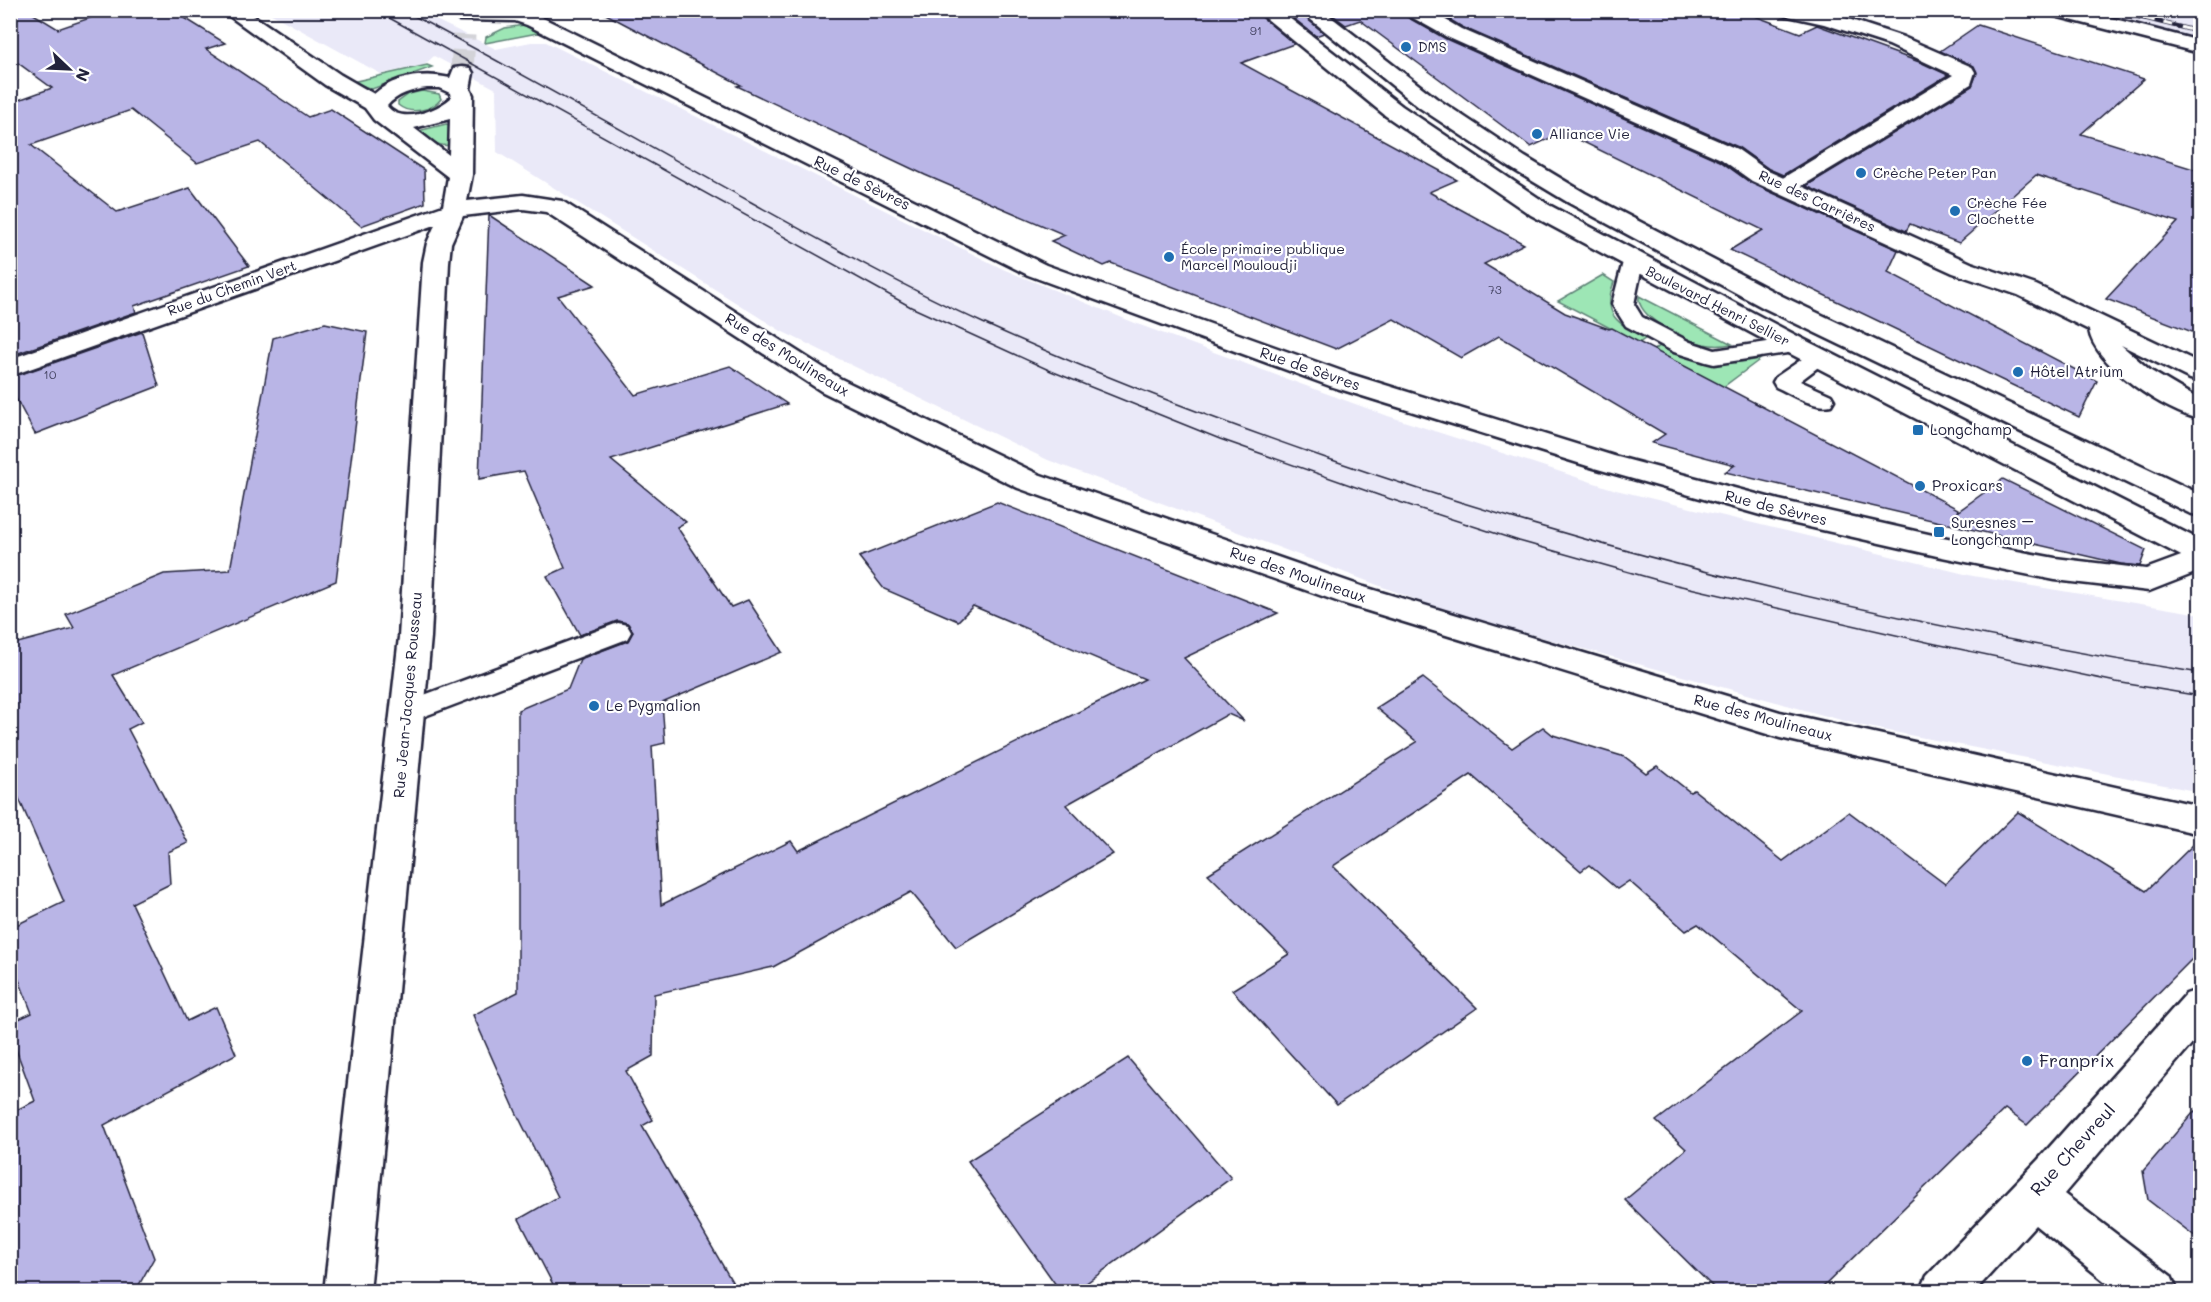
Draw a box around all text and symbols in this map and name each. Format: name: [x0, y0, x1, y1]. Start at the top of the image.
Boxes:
house number: 91: [1250, 22, 1262, 38]
place label: DMS: [1418, 37, 1447, 56]
north arrow: [39, 39, 99, 99]
marker: DMS: [1399, 40, 1413, 54]
text: N: [71, 65, 95, 85]
place label: Alliance Vie: [1549, 124, 1630, 143]
marker: Alliance Vie: [1530, 127, 1544, 141]
street label: Rue de Sèvres: [811, 150, 914, 214]
place label: Crèche Peter Pan: [1873, 163, 1997, 182]
street label: Rue des Carrières: [1756, 165, 1879, 236]
marker: Crèche Peter Pan: [1854, 166, 1868, 180]
place label: Crèche Fée Clochette: [1967, 193, 2047, 228]
marker: Crèche Fée Clochette: [1948, 204, 1962, 218]
place label: École primaire publique Marcel Mouloudji: [1181, 239, 1345, 274]
marker: École primaire publique Marcel Mouloudji: [1162, 250, 1176, 264]
street label: Rue du Chemin Vert: [165, 255, 299, 320]
street label: Boulevard Henri Sellier: [1643, 261, 1793, 350]
house number: 73: [1488, 281, 1502, 297]
street label: Rue des Moulineaux: [722, 308, 854, 401]
street label: Rue de Sèvres: [1258, 342, 1363, 395]
place label: Hôtel Atrium: [2030, 361, 2123, 381]
marker: Hôtel Atrium: [2011, 365, 2025, 379]
house number: 10: [44, 366, 57, 382]
place label: Longchamp: [1930, 419, 2012, 439]
marker: Longchamp: [1911, 423, 1925, 437]
place label: Proxicars: [1932, 475, 2003, 495]
marker: Proxicars: [1913, 479, 1927, 493]
street label: Rue de Sèvres: [1723, 485, 1830, 529]
place label: Suresnes – Longchamp: [1951, 512, 2034, 549]
marker: Suresnes – Longchamp: [1932, 525, 1946, 539]
street label: Rue des Moulineaux: [1227, 541, 1370, 607]
street label: Rue Jean-Jacques Rousseau: [388, 591, 426, 799]
street label: Rue des Moulineaux: [1692, 689, 1835, 745]
place label: Le Pygmalion: [606, 695, 701, 715]
marker: Le Pygmalion: [587, 699, 601, 713]
place label: Franprix: [2039, 1048, 2114, 1072]
marker: Franprix: [2020, 1054, 2034, 1068]
street label: Rue Chevreul: [2024, 1098, 2120, 1201]

